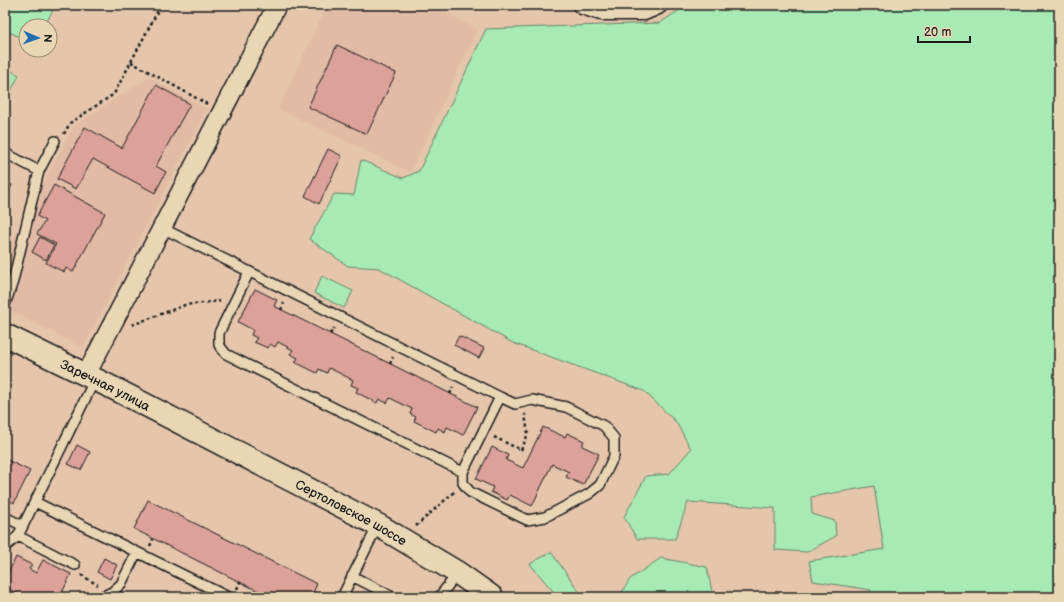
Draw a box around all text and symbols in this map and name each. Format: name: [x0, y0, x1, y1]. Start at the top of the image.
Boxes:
north arrow: [18, 18, 58, 58]
scale bar: [918, 18, 970, 44]
text: 20 m: [924, 25, 951, 40]
text: N: [41, 34, 54, 43]
street label: Заречная улица: [57, 356, 153, 415]
street label: Сертоловское шоссе: [292, 477, 409, 549]

